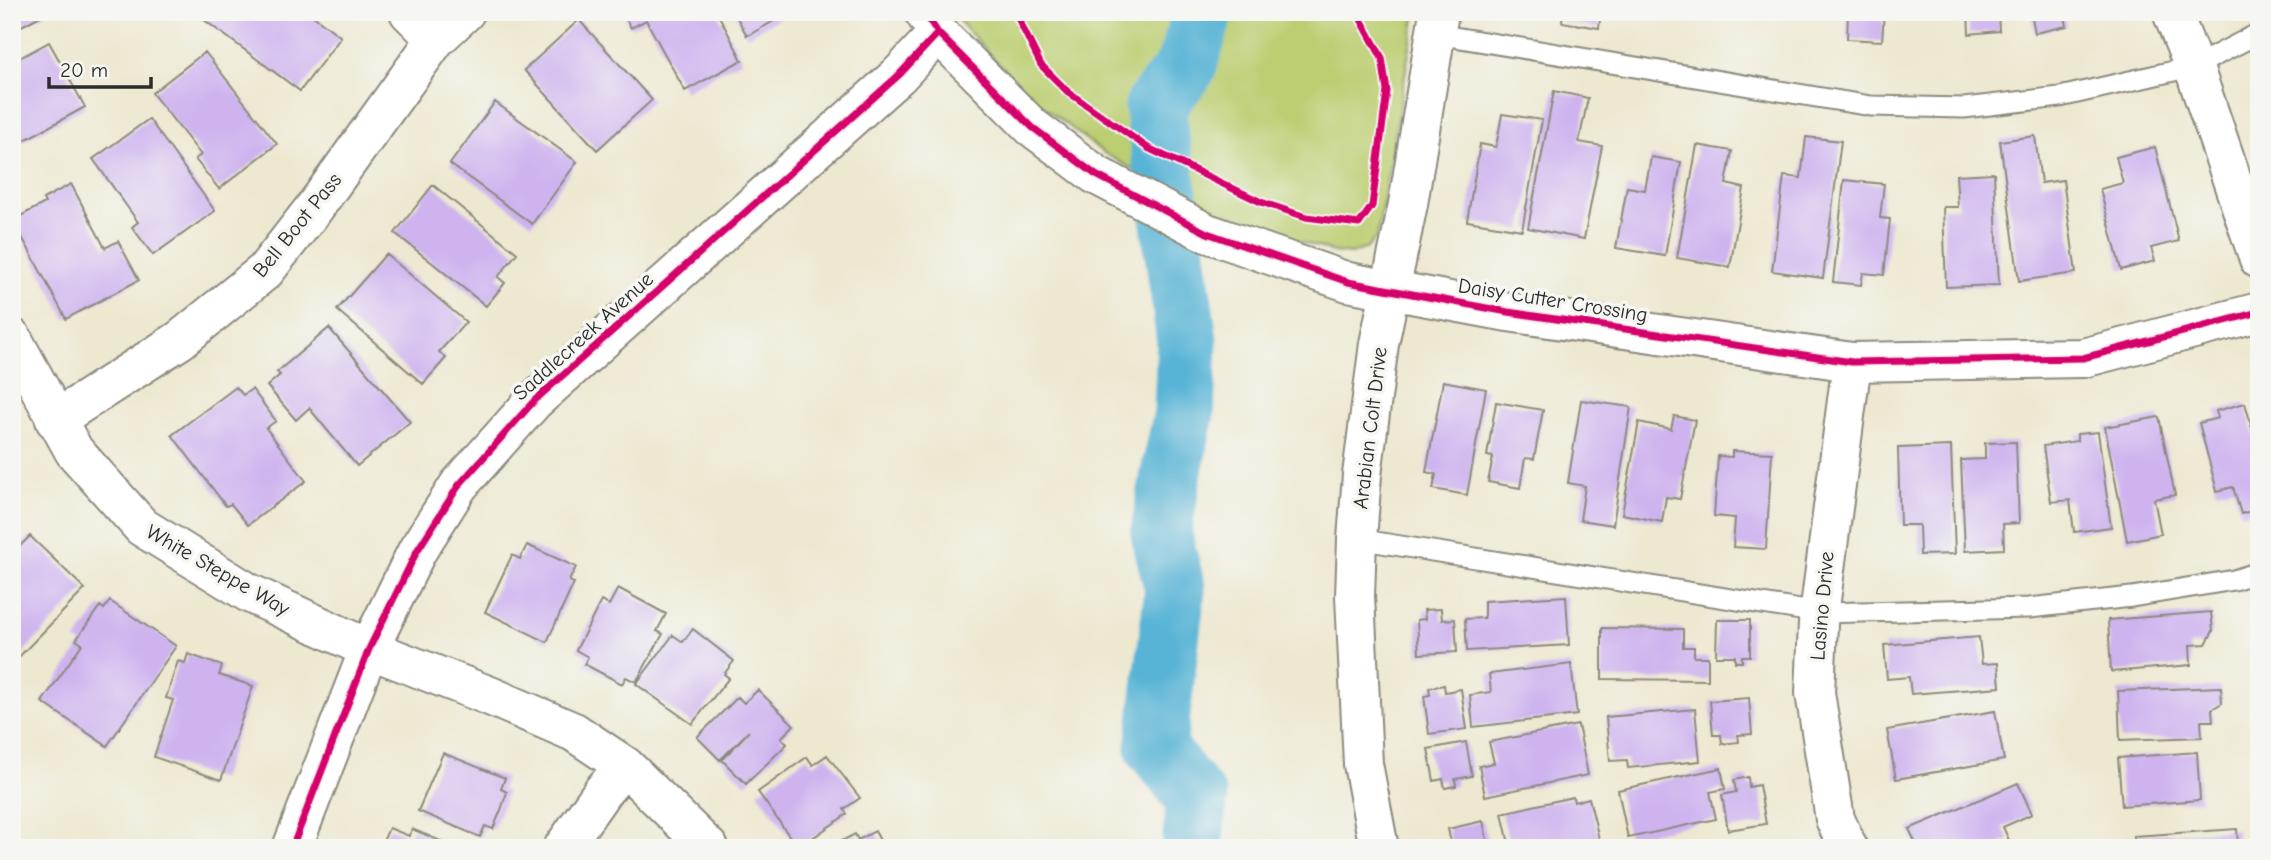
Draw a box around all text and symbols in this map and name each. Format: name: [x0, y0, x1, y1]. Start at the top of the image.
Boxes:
scale bar: [49, 46, 150, 90]
text: 20 m: [60, 58, 108, 82]
street label: Bell Boot Pass: [248, 168, 346, 282]
street label: Saddlecreek Avenue: [508, 267, 658, 405]
street label: Daisy Cutter Crossing: [1456, 273, 1650, 327]
street label: Arabian Colt Drive: [1348, 346, 1392, 510]
street label: White Steppe Way: [142, 519, 294, 621]
street label: Lasino Drive: [1805, 550, 1839, 662]

